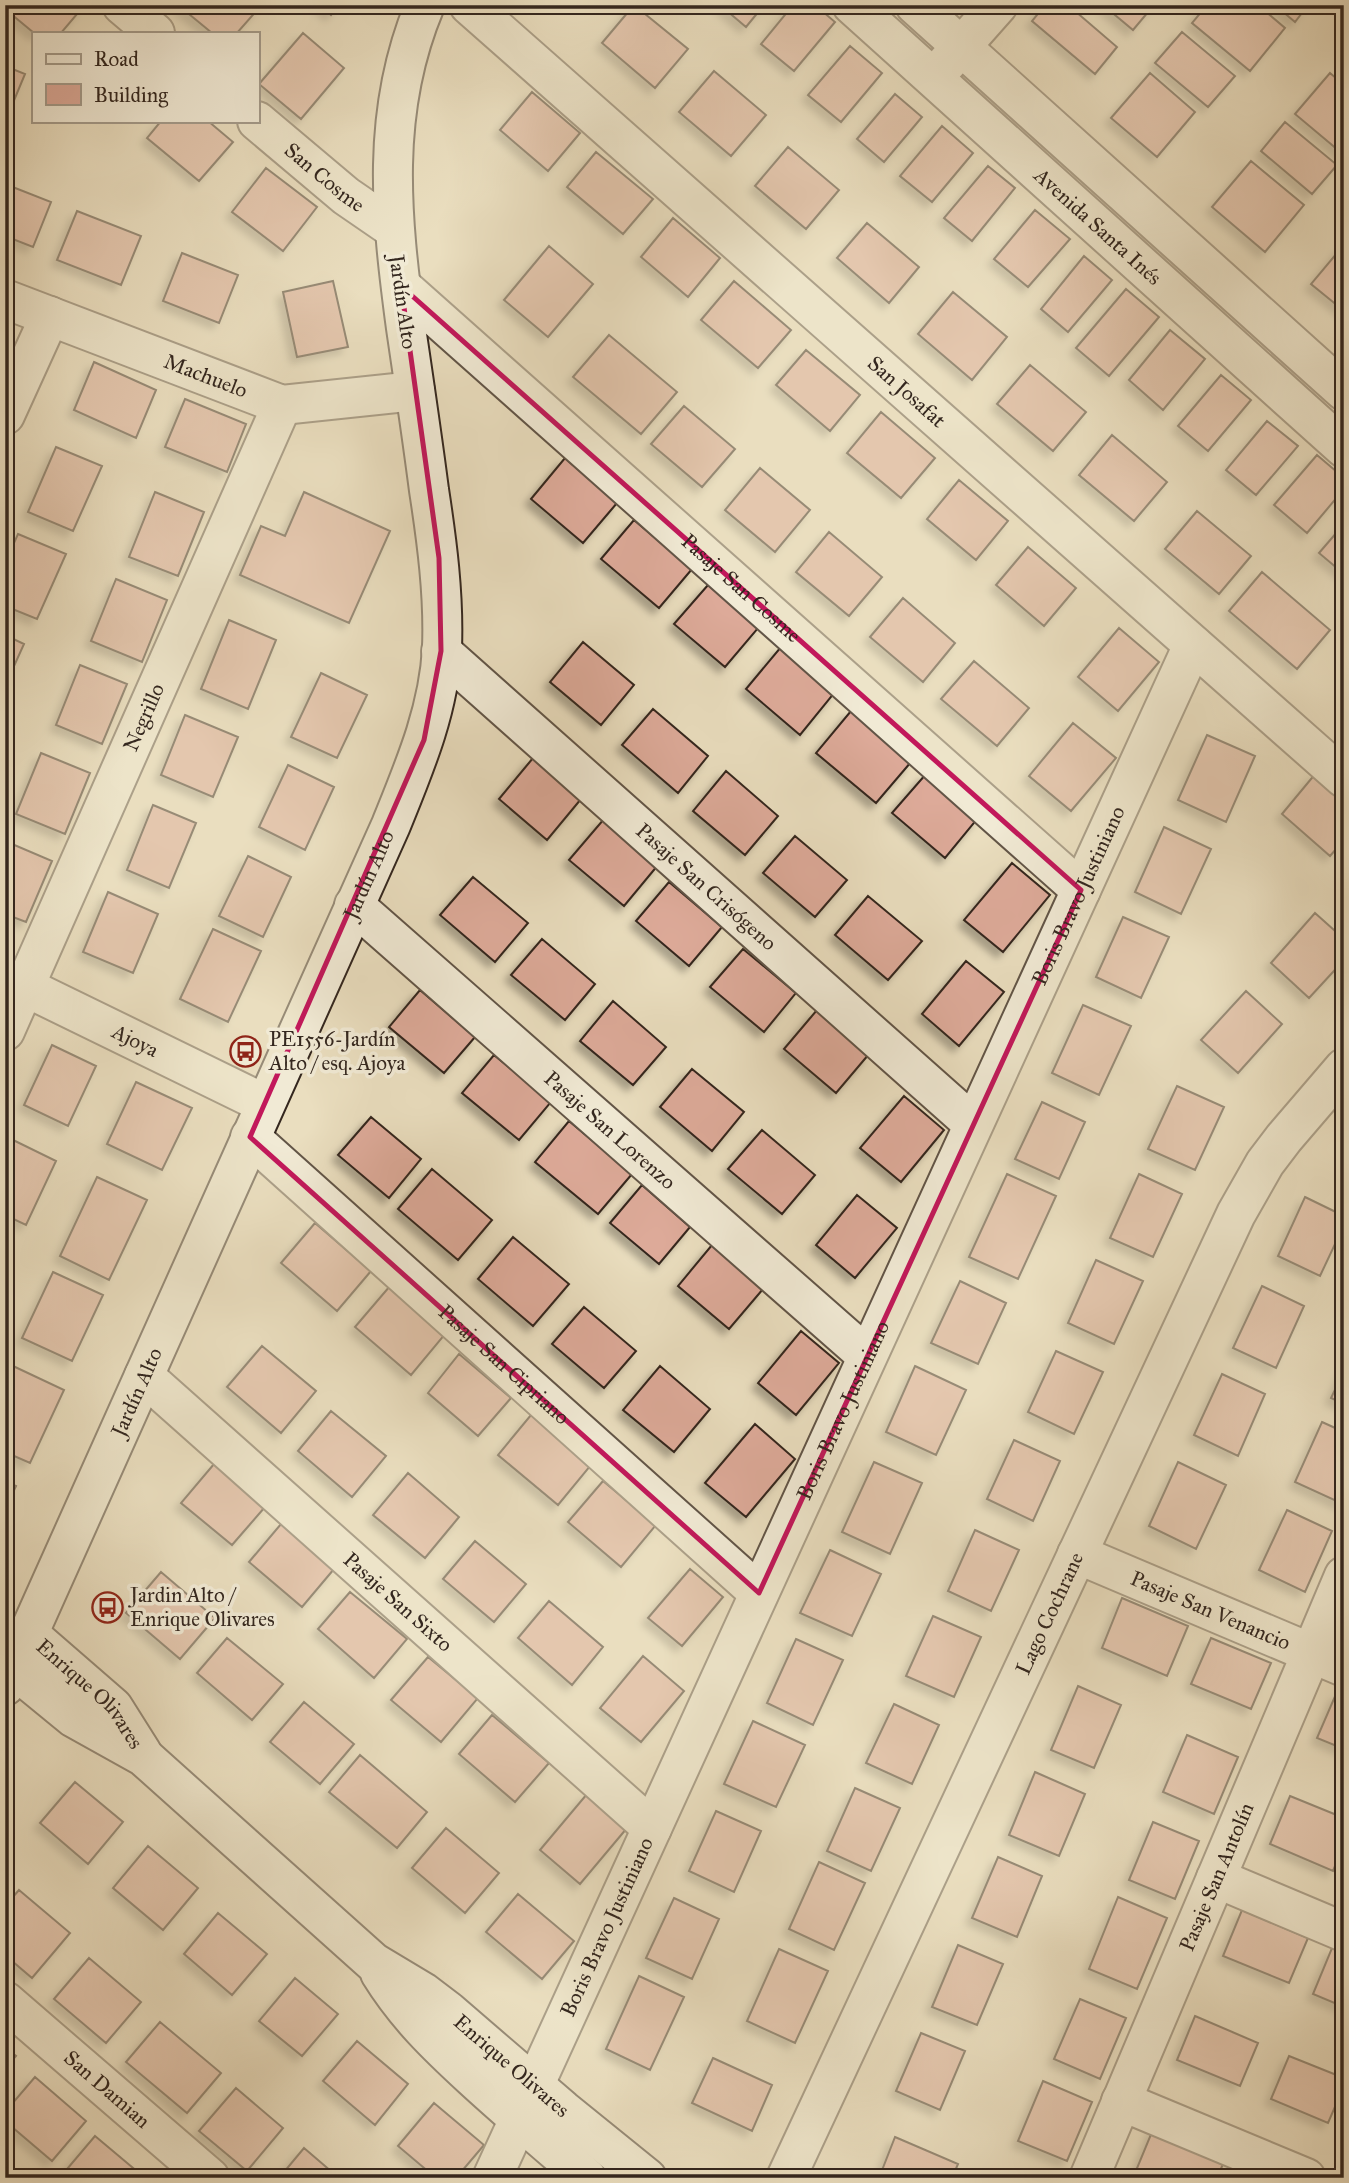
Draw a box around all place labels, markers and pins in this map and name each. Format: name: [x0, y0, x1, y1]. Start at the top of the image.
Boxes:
place label: PE1556-Jardín Alto / esq. Ajoya: [268, 1026, 406, 1076]
bus stop icon: PE1556-Jardín Alto / esq. Ajoya: [229, 1034, 263, 1068]
place label: Jardin Alto / Enrique Olivares: [128, 1582, 275, 1632]
bus stop icon: Jardin Alto / Enrique Olivares: [90, 1590, 124, 1624]

